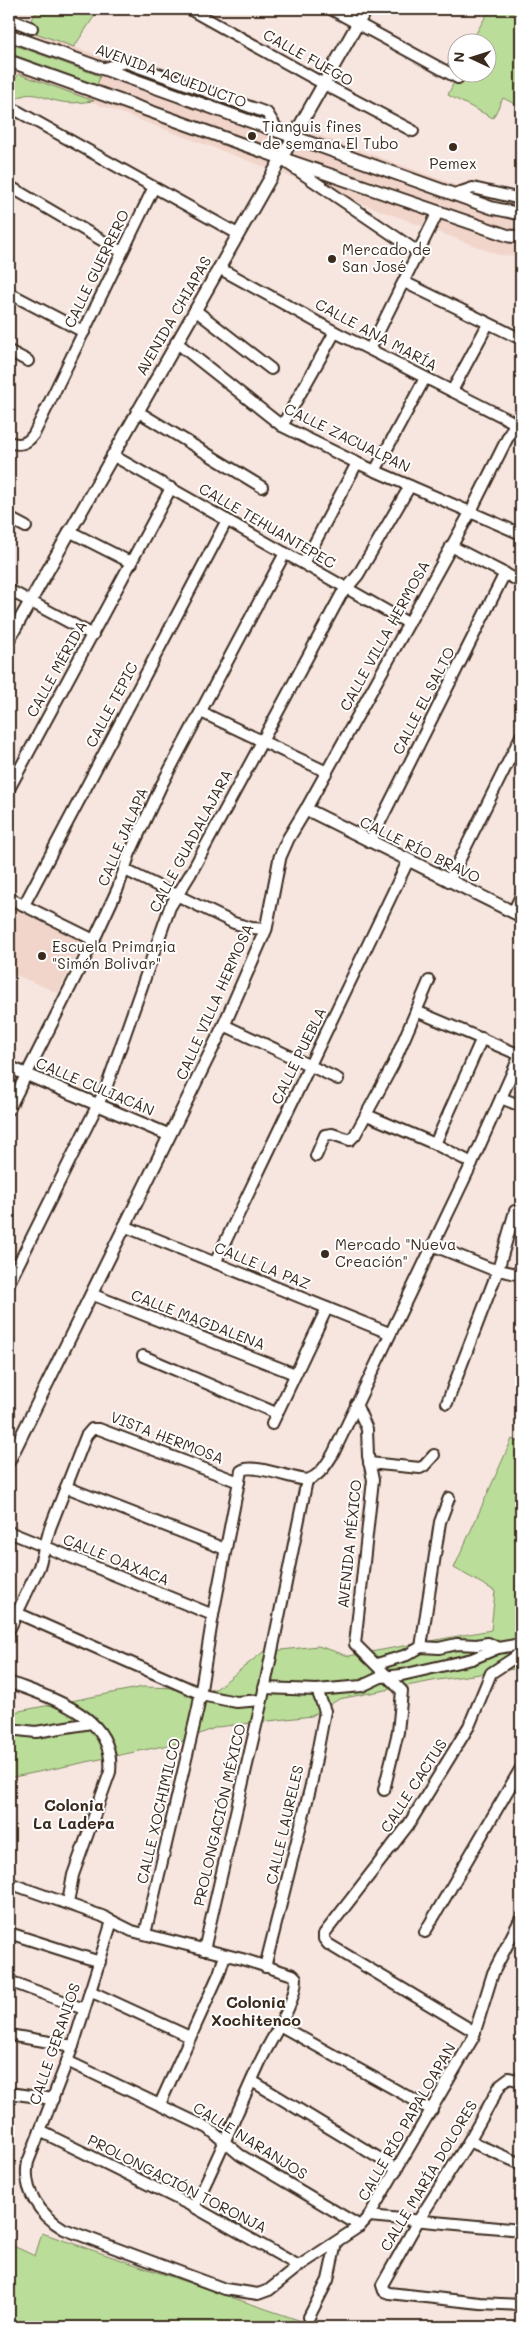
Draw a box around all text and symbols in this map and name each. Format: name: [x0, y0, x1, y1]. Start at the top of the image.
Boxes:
street label: CALLE FUEGO: [260, 24, 357, 90]
north arrow: [448, 32, 498, 82]
street label: AVENIDA ACUEDUCTO: [93, 38, 250, 112]
text: N: [449, 51, 468, 63]
place label: Tianguis fines de semana El Tubo: [262, 116, 398, 153]
marker: Tianguis fines de semana El Tubo: [246, 130, 258, 142]
marker: Pemex: [447, 141, 459, 153]
place label: Pemex: [429, 153, 477, 173]
street label: CALLE GUERRERO: [59, 206, 133, 331]
place label: Mercado de San José: [342, 239, 431, 276]
street label: AVENIDA CHIAPAS: [131, 252, 215, 379]
marker: Mercado de San José: [326, 253, 338, 265]
street label: CALLE ANA MARÍA: [312, 293, 441, 375]
street label: CALLE ZACUALPAN: [281, 398, 414, 476]
street label: CALLE TEHUANTEPEC: [195, 478, 340, 573]
street label: CALLE VILLA HERMOSA: [334, 557, 434, 714]
street label: CALLE MÉRIDA: [21, 617, 91, 720]
street label: CALLE EL SALTO: [387, 643, 459, 758]
street label: CALLE TEPIC: [80, 658, 142, 751]
street label: CALLE GUADALAJARA: [144, 765, 236, 916]
street label: CALLE JALAPA: [92, 784, 152, 889]
street label: CALLE RÍO BRAVO: [357, 811, 484, 887]
street label: CALLE VILLA HERMOSA: [171, 920, 258, 1083]
place label: Escuela Primaria "Simón Bolivar": [52, 936, 176, 973]
marker: Escuela Primaria "Simón Bolivar": [36, 950, 48, 962]
street label: CALLE PUEBLA: [266, 1004, 330, 1107]
street label: CALLE CULIACÁN: [33, 1052, 158, 1120]
place label: Mercado "Nueva Creación": [335, 1234, 456, 1271]
street label: CALLE LA PAZ: [211, 1237, 313, 1293]
marker: Mercado "Nueva Creación": [319, 1248, 331, 1260]
street label: CALLE MAGDALENA: [128, 1284, 268, 1354]
street label: VISTA HERMOSA: [108, 1406, 227, 1468]
street label: AVENIDA MÉXICO: [332, 1479, 366, 1609]
street label: CALLE OAXACA: [60, 1529, 173, 1590]
street label: PROLONGACIÓN MÉXICO: [188, 1721, 250, 1908]
street label: CALLE CACTUS: [375, 1735, 451, 1836]
street label: CALLE XOCHIMILCO: [132, 1736, 185, 1886]
street label: CALLE LAURELES: [261, 1763, 307, 1886]
district label: Colonia La Ladera: [33, 1794, 115, 1833]
street label: CALLE GERANIOS: [24, 1980, 84, 2107]
district label: Colonia Xochitenco: [211, 1991, 301, 2030]
street label: CALLE RÍO PAPALOAPAN: [353, 2039, 460, 2204]
street label: CALLE MARÍA DOLORES: [375, 2096, 481, 2255]
street label: CALLE NARANJOS: [190, 2097, 312, 2183]
street label: PROLONGACIÓN TORONJA: [84, 2129, 270, 2237]

